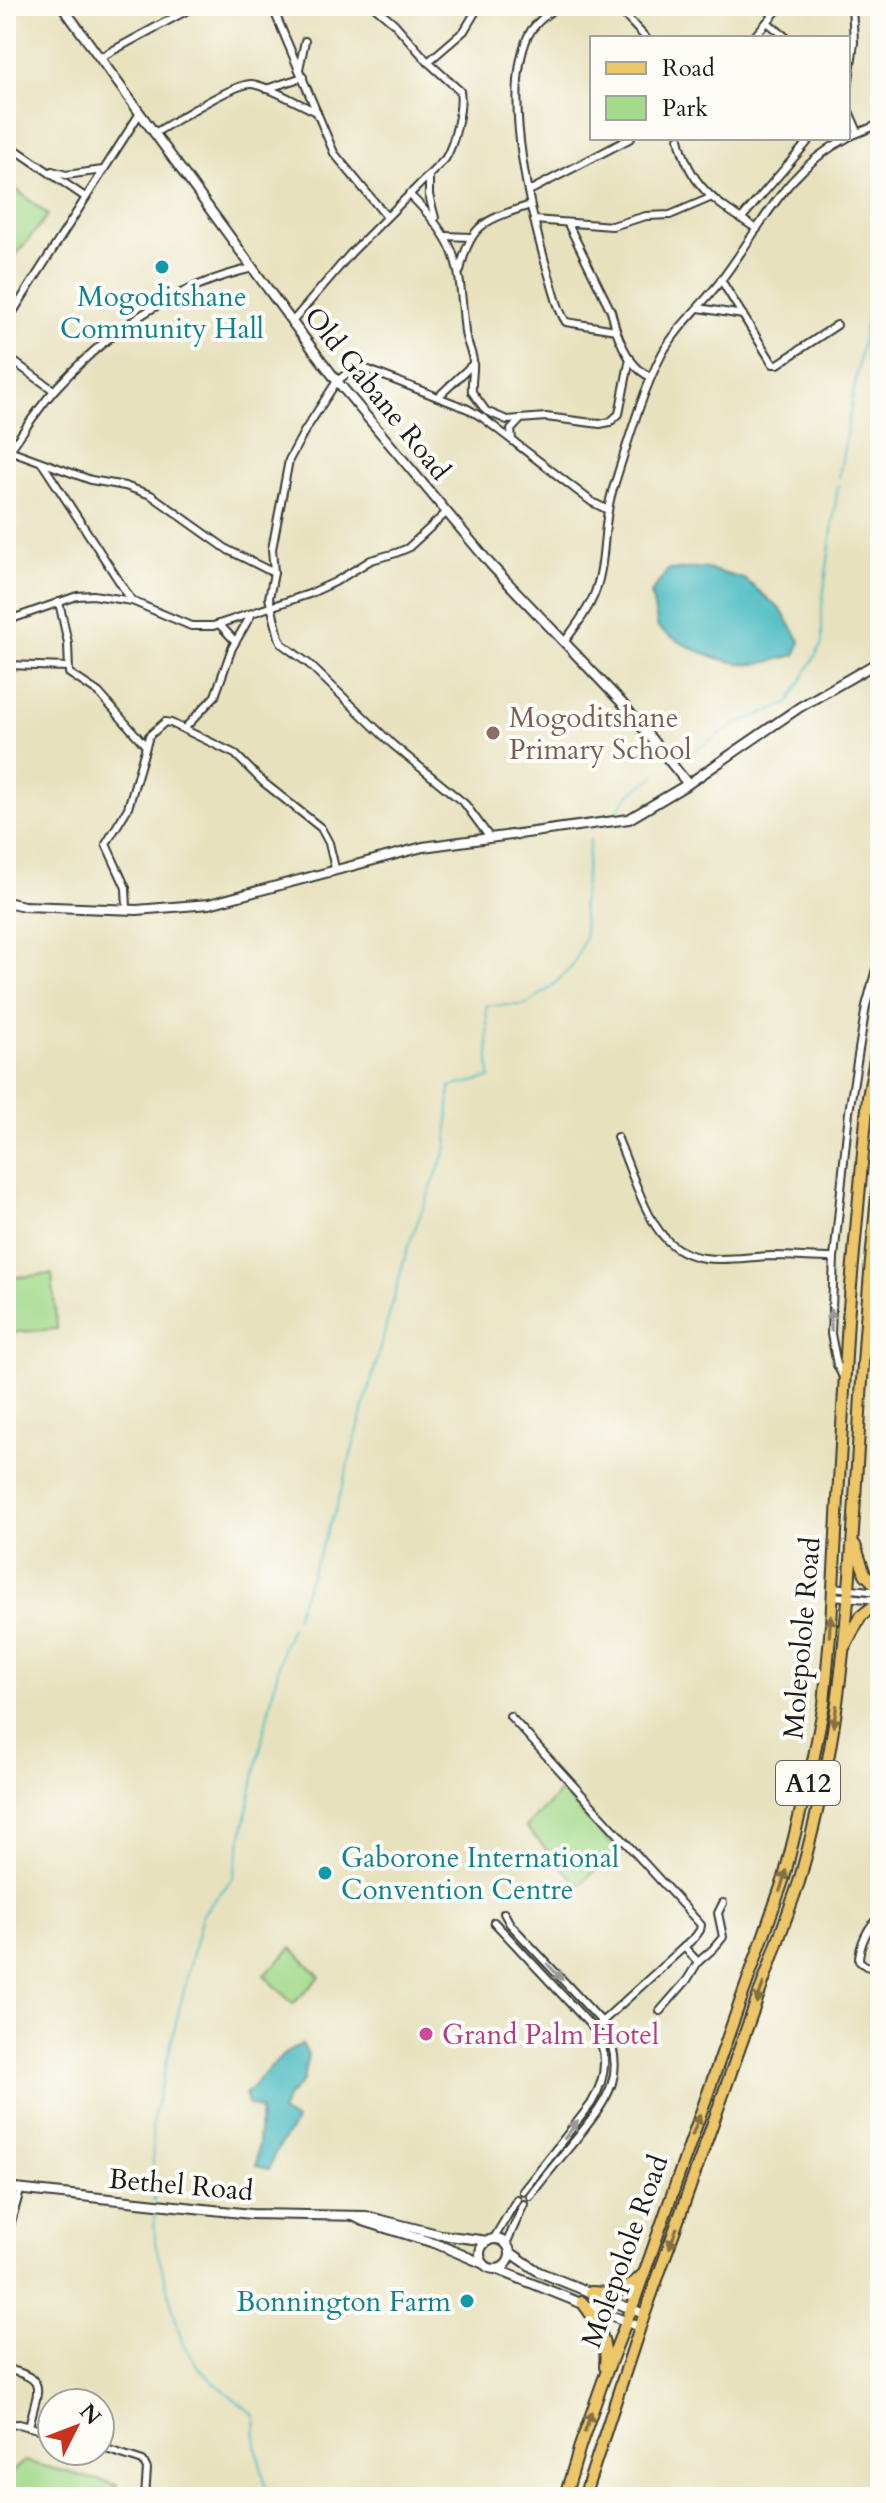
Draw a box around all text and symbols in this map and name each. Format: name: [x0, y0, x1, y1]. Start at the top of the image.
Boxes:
legend: [590, 36, 850, 140]
text: Road: [662, 52, 715, 85]
text: Park: [662, 92, 708, 125]
marker: Mogoditshane Community Hall: [153, 258, 171, 276]
place label: Mogoditshane Community Hall: [60, 278, 264, 348]
street label: Old Gabane Road: [295, 299, 459, 488]
place label: Mogoditshane Primary School: [509, 699, 692, 769]
marker: Mogoditshane Primary School: [484, 724, 502, 742]
one-way arrow: [825, 1307, 837, 1332]
street label: Molepolole Road: [774, 1535, 830, 1741]
one-way arrow: [824, 1613, 837, 1638]
one-way arrow: [828, 1704, 841, 1729]
road number: A12: [776, 1761, 840, 1805]
place label: Gaborone International Convention Centre: [341, 1839, 619, 1909]
marker: Gaborone International Convention Centre: [316, 1864, 334, 1882]
one-way arrow: [777, 1868, 790, 1892]
one-way arrow: [546, 1962, 564, 1981]
one-way arrow: [754, 1982, 766, 2006]
place label: Grand Palm Hotel: [442, 2016, 659, 2054]
marker: Grand Palm Hotel: [417, 2025, 435, 2043]
one-way arrow: [690, 2113, 703, 2137]
one-way arrow: [562, 2120, 579, 2140]
street label: Molepolole Road: [572, 2150, 677, 2353]
street label: Bethel Road: [107, 2160, 255, 2210]
one-way arrow: [666, 2226, 679, 2250]
place label: Bonnington Farm: [236, 2283, 451, 2321]
marker: Bonnington Farm: [458, 2292, 476, 2310]
north arrow: [36, 2387, 116, 2467]
text: N: [73, 2397, 108, 2431]
one-way arrow: [582, 2410, 595, 2434]

